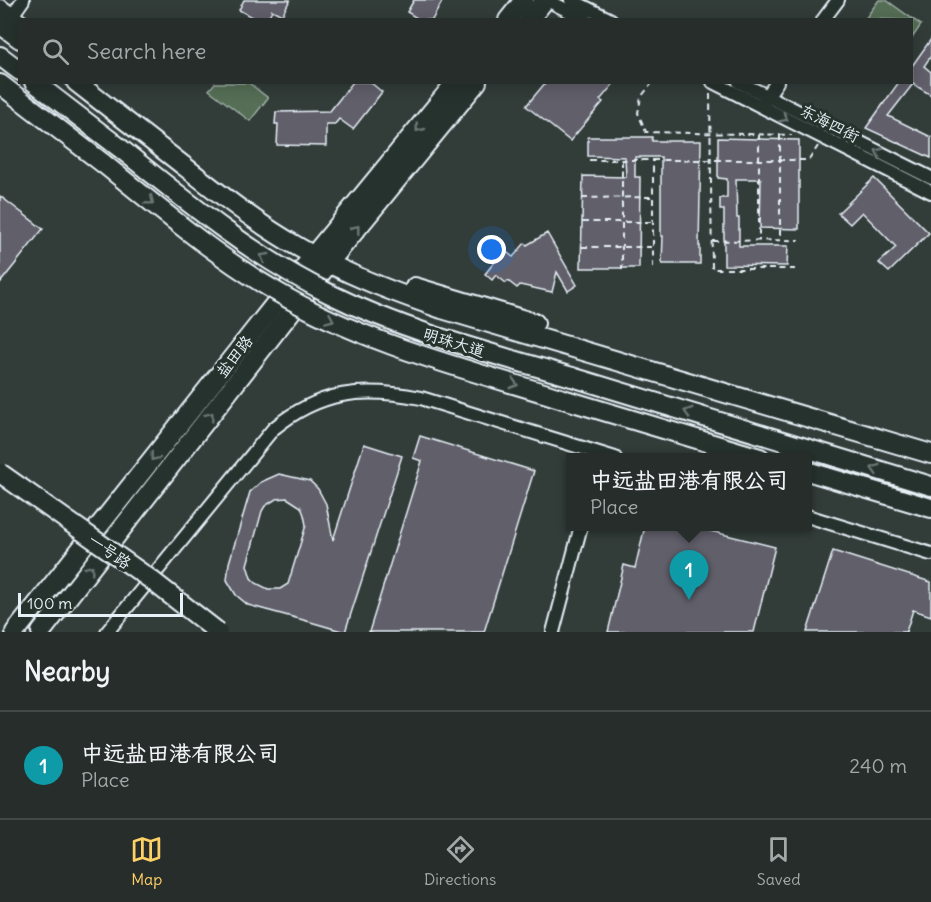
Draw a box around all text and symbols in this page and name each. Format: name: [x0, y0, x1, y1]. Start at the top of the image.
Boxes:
search box: [18, 18, 913, 84]
icon: search: [39, 35, 72, 68]
text: Search here: [87, 37, 206, 65]
street label: 东海四街: [797, 100, 863, 146]
one-way arrow: [778, 111, 789, 122]
one-way arrow: [415, 121, 426, 132]
one-way arrow: [874, 148, 885, 160]
one-way arrow: [143, 193, 154, 204]
one-way arrow: [349, 225, 360, 236]
your location: [477, 235, 506, 264]
one-way arrow: [260, 253, 270, 265]
one-way arrow: [324, 312, 335, 324]
street label: 明珠大道: [420, 323, 488, 361]
street label: 盐田路: [211, 331, 257, 381]
one-way arrow: [508, 377, 519, 389]
one-way arrow: [683, 407, 694, 420]
one-way arrow: [203, 412, 214, 423]
one-way arrow: [150, 450, 161, 461]
popup: [566, 453, 812, 531]
one-way arrow: [870, 464, 881, 476]
text: 中远盐田港有限公司: [590, 466, 788, 494]
text: Place: [590, 494, 638, 519]
street label: 一号路: [85, 529, 135, 573]
pin: 1: [670, 550, 708, 600]
one-way arrow: [83, 565, 94, 576]
scale bar: [18, 590, 183, 618]
text: 100 m: [27, 593, 72, 613]
text: Nearby: [24, 655, 110, 688]
text: 中远盐田港有限公司: [81, 739, 279, 767]
text: 1: [40, 753, 47, 778]
text: 240 m: [849, 753, 907, 778]
text: Place: [81, 767, 129, 792]
tab: Map: [130, 833, 163, 889]
tab: Directions: [424, 833, 496, 889]
tab: Saved: [757, 833, 801, 889]

